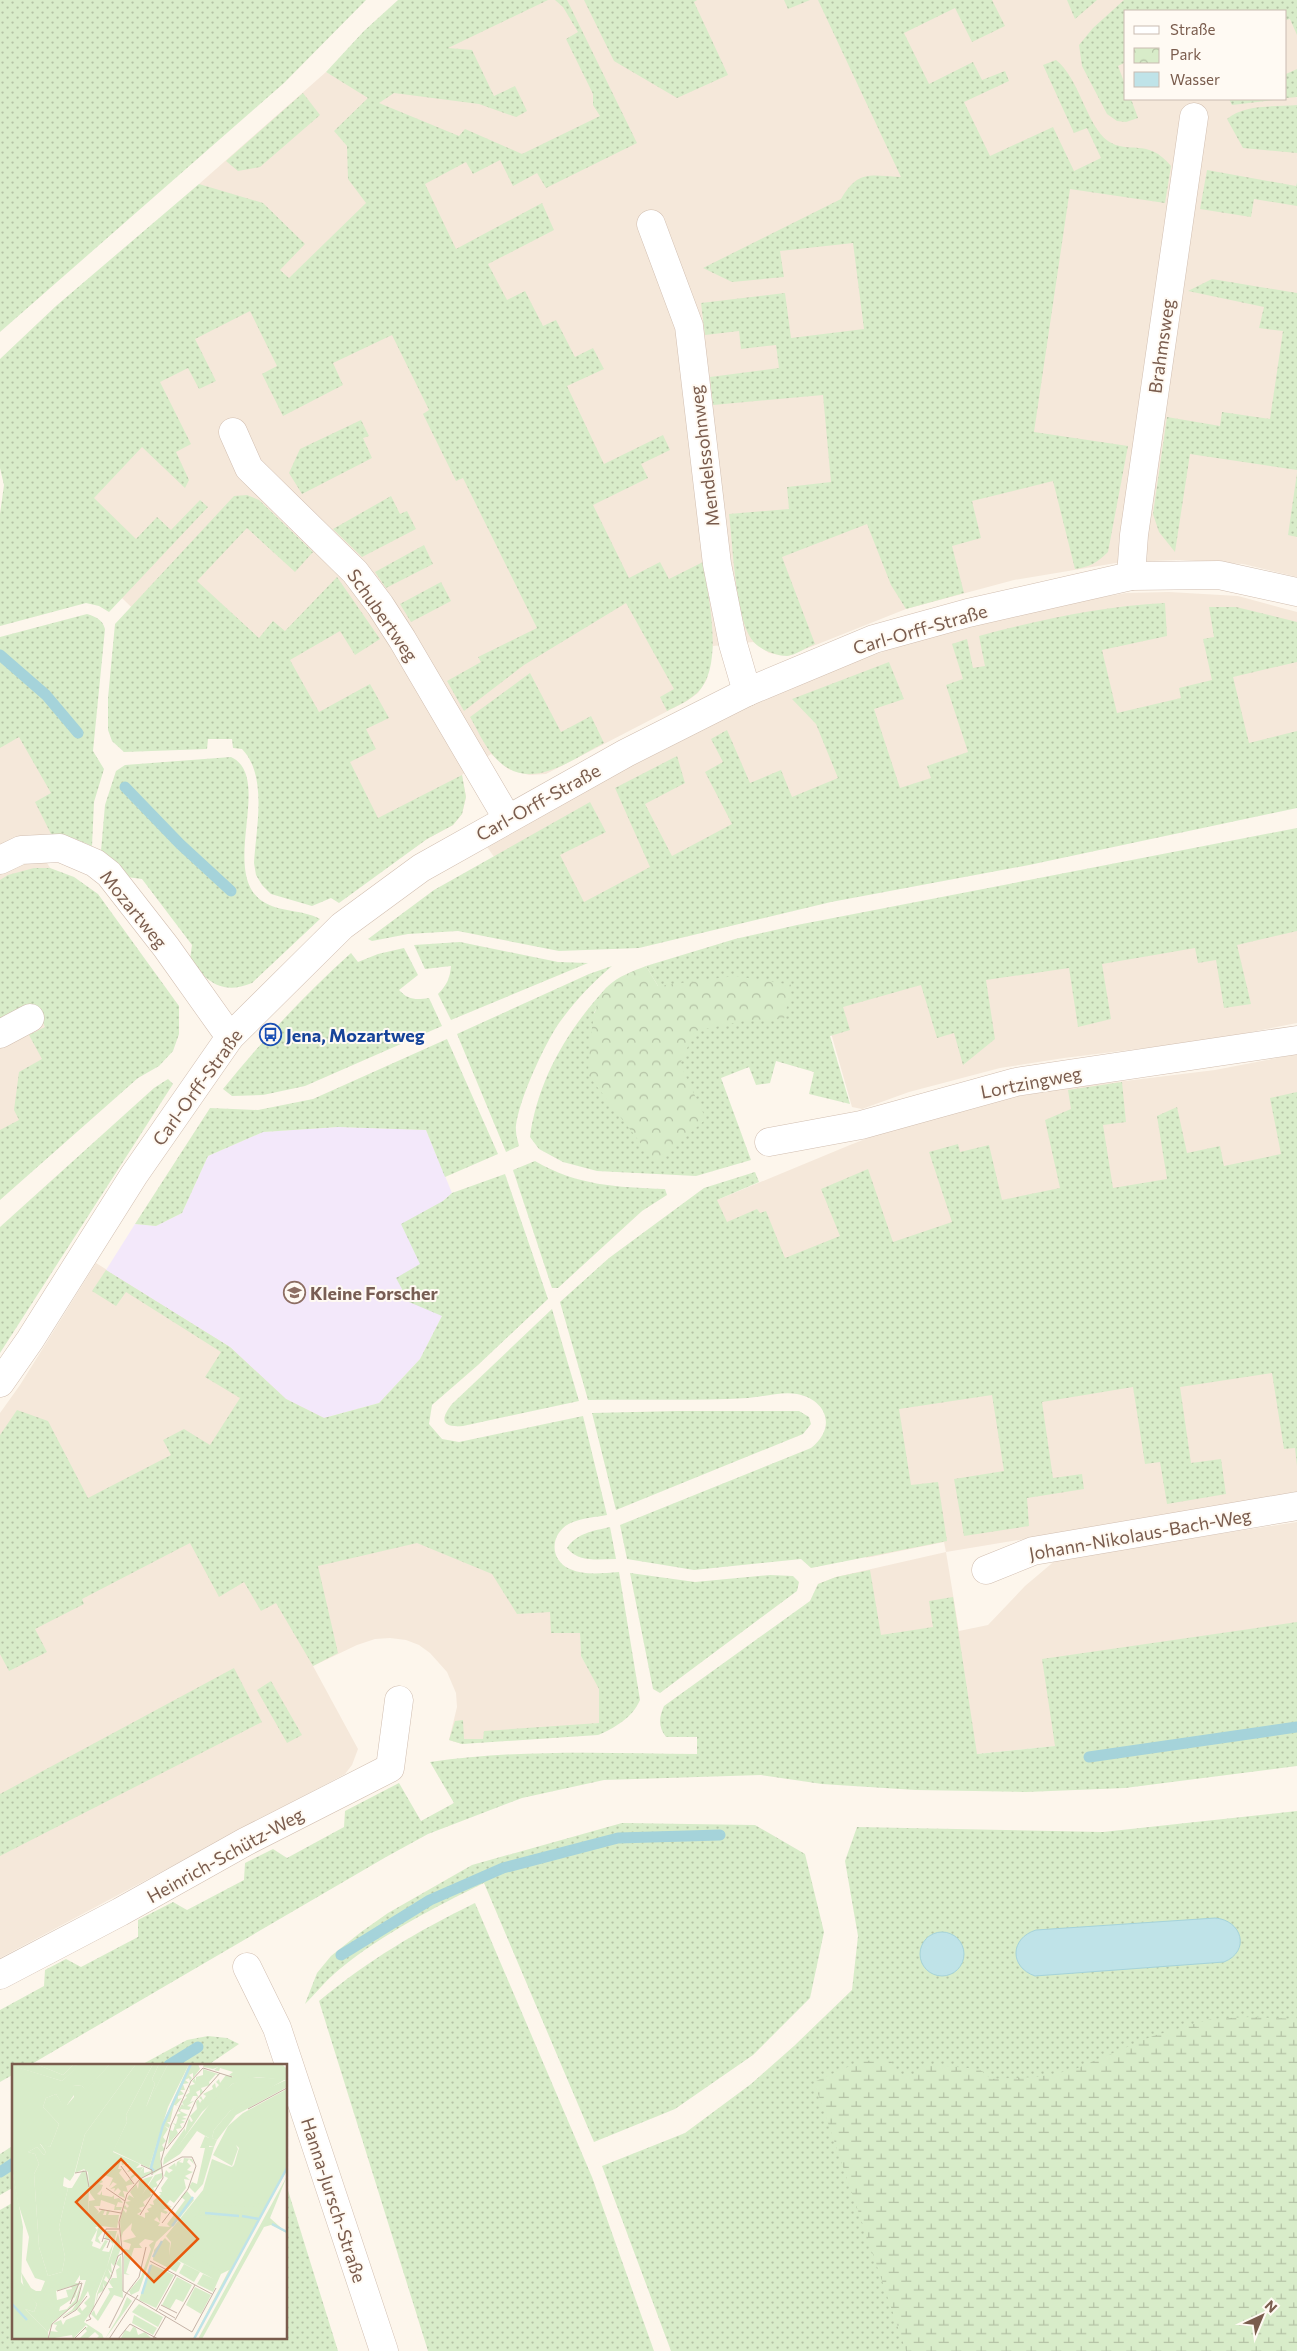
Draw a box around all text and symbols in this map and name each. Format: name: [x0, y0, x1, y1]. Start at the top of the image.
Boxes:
legend: [1124, 10, 1287, 100]
text: Straße: [1170, 20, 1216, 38]
text: Park: [1170, 45, 1201, 63]
text: Wasser: [1170, 70, 1220, 88]
street label: Brahmsweg: [1143, 297, 1179, 395]
street label: Mendelssohnweg: [684, 384, 724, 528]
street label: Schubertweg: [343, 565, 423, 666]
street label: Carl-Orff-Straße: [850, 599, 990, 659]
street label: Carl-Orff-Straße: [472, 759, 604, 845]
street label: Mozartweg: [96, 865, 172, 953]
bus stop icon: Jena, Mozartweg: [258, 1023, 282, 1047]
street label: Carl-Orff-Straße: [147, 1024, 247, 1150]
place label: Jena, Mozartweg: [286, 1024, 425, 1046]
street label: Lortzingweg: [979, 1061, 1084, 1103]
school or university icon: Kleine Forscher: [282, 1281, 306, 1305]
place label: Kleine Forscher: [310, 1282, 438, 1304]
street label: Johann-Nikolaus-Bach-Weg: [1027, 1504, 1253, 1564]
street label: Heinrich-Schütz-Weg: [143, 1803, 307, 1907]
inset map: [12, 2064, 288, 2338]
street label: Hanna-Jursch-Straße: [297, 2115, 371, 2285]
north arrow: [1237, 2291, 1287, 2341]
text: N: [1262, 2297, 1281, 2316]

